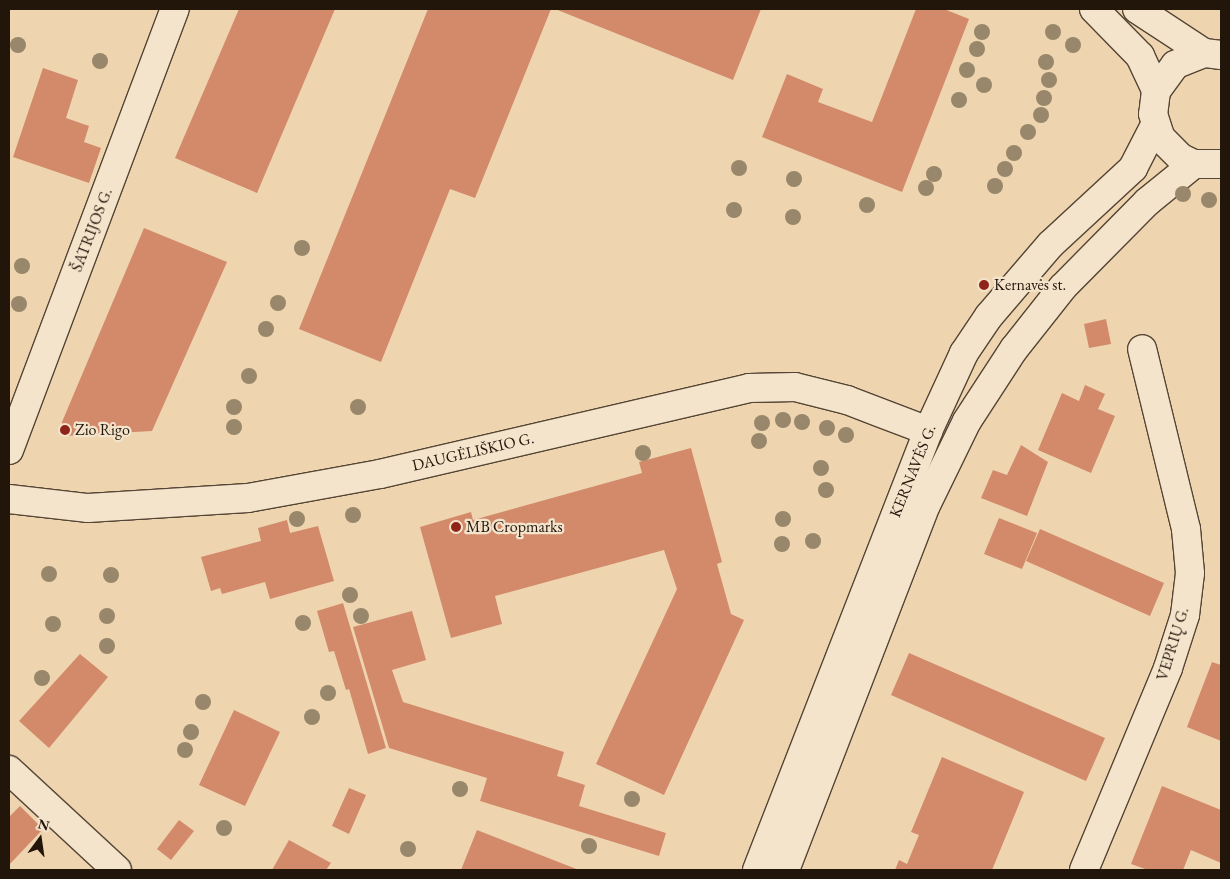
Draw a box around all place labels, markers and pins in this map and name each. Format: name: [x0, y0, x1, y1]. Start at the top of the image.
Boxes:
place label: Kernavės st.: [994, 275, 1066, 295]
marker: Kernavės st.: [978, 279, 990, 291]
place label: Zio Rigo: [75, 420, 130, 440]
marker: Zio Rigo: [59, 424, 71, 436]
place label: MB Cropmarks: [466, 517, 563, 537]
marker: MB Cropmarks: [450, 521, 462, 533]

